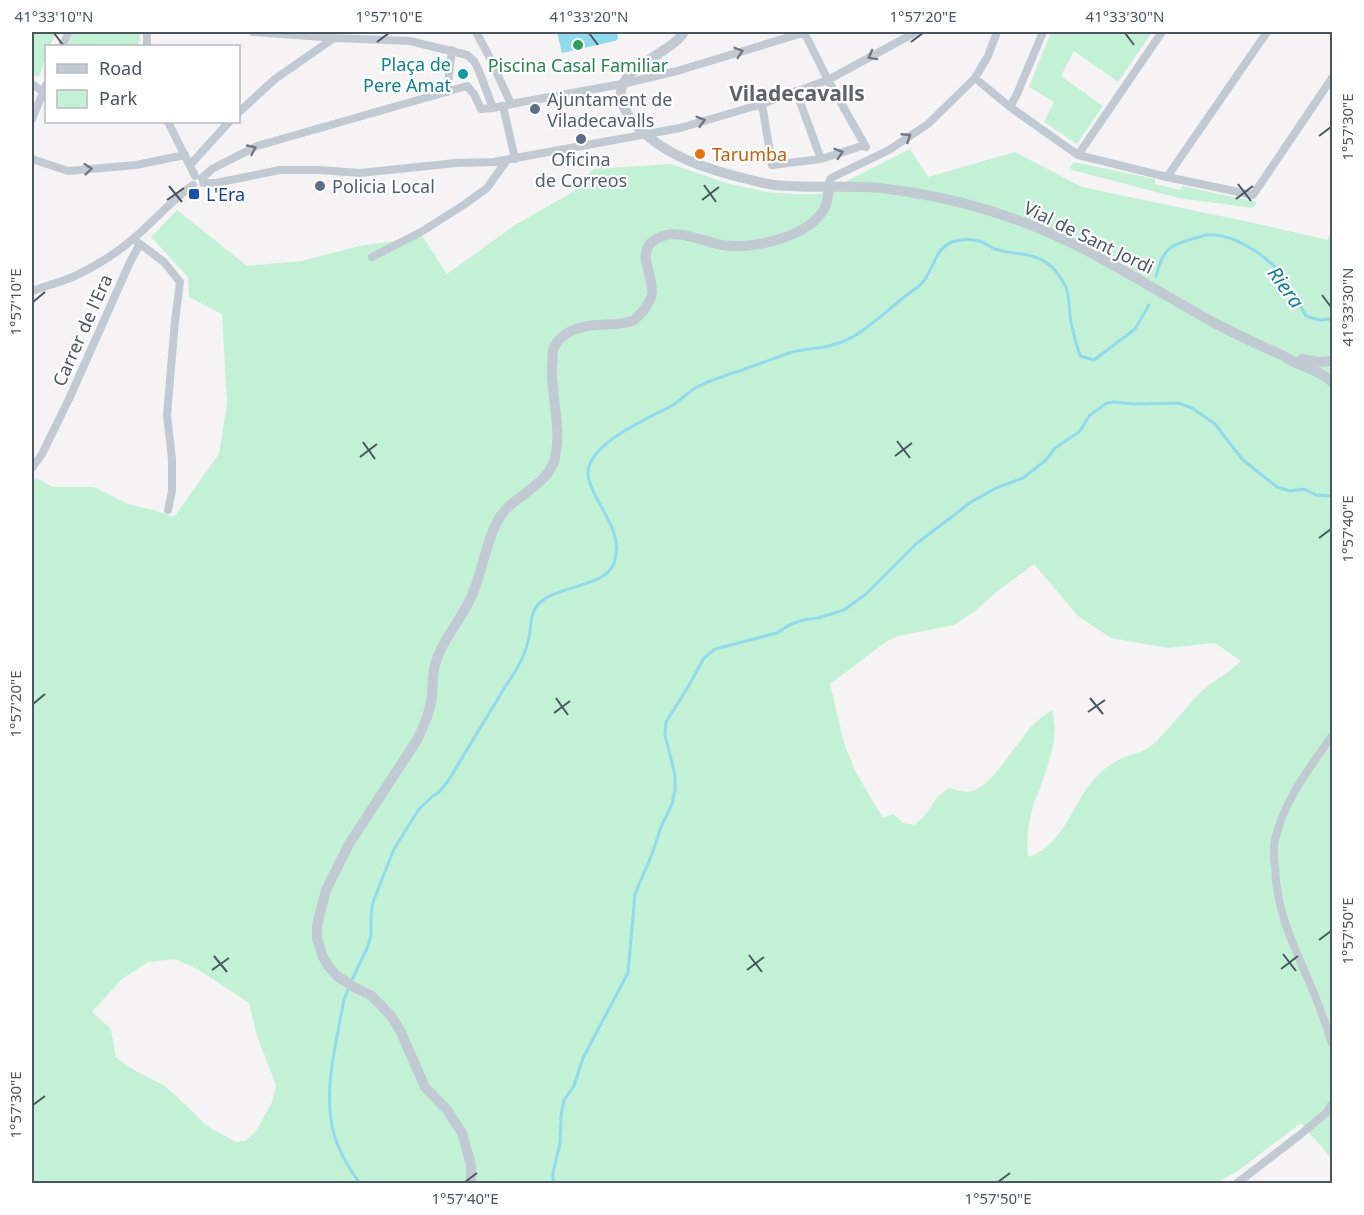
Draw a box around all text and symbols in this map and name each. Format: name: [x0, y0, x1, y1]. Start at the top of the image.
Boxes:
text: 41°33'10"N: [15, 6, 93, 26]
text: 1°57'10"E: [355, 6, 423, 26]
text: 41°33'20"N: [550, 6, 628, 26]
text: 1°57'20"E: [889, 6, 957, 26]
text: 41°33'30"N: [1086, 6, 1164, 26]
marker: Piscina Casal Familiar: [571, 38, 585, 52]
legend: [45, 45, 240, 123]
one-way arrow: [733, 47, 744, 59]
one-way arrow: [868, 49, 878, 60]
place label: Plaça de Pere Amat: [363, 52, 451, 97]
place label: Piscina Casal Familiar: [488, 53, 669, 77]
text: Road: [99, 56, 142, 80]
marker: Plaça de Pere Amat: [456, 67, 470, 81]
district label: Viladecavalls: [729, 79, 865, 107]
text: Park: [99, 86, 137, 110]
place label: Ajuntament de Viladecavalls: [547, 87, 673, 132]
text: 1°57'30"E: [1337, 93, 1357, 161]
marker: Ajuntament de Viladecavalls: [528, 102, 542, 116]
one-way arrow: [696, 116, 706, 129]
marker: Oficina de Correos: [574, 132, 588, 146]
one-way arrow: [901, 133, 911, 145]
place label: Tarumba: [712, 142, 787, 166]
one-way arrow: [246, 144, 257, 156]
place label: Oficina de Correos: [535, 147, 627, 192]
marker: Tarumba: [693, 147, 707, 161]
one-way arrow: [833, 148, 844, 160]
one-way arrow: [83, 163, 93, 176]
place label: Policia Local: [332, 174, 435, 198]
marker: Policia Local: [313, 179, 327, 193]
place label: L'Era: [206, 182, 245, 206]
marker: L'Era: [187, 187, 201, 201]
street label: Vial de Sant Jordi: [1020, 195, 1158, 279]
water label: Riera: [1262, 261, 1310, 313]
text: 1°57'10"E: [5, 268, 25, 336]
text: 41°33'30"N: [1337, 268, 1357, 346]
street label: Carrer de l'Era: [47, 270, 117, 390]
text: 1°57'40"E: [1337, 495, 1357, 563]
text: 1°57'20"E: [5, 670, 25, 738]
text: 1°57'50"E: [1337, 897, 1357, 965]
text: 1°57'30"E: [5, 1071, 25, 1139]
text: 1°57'40"E: [431, 1188, 499, 1208]
text: 1°57'50"E: [964, 1188, 1032, 1208]

